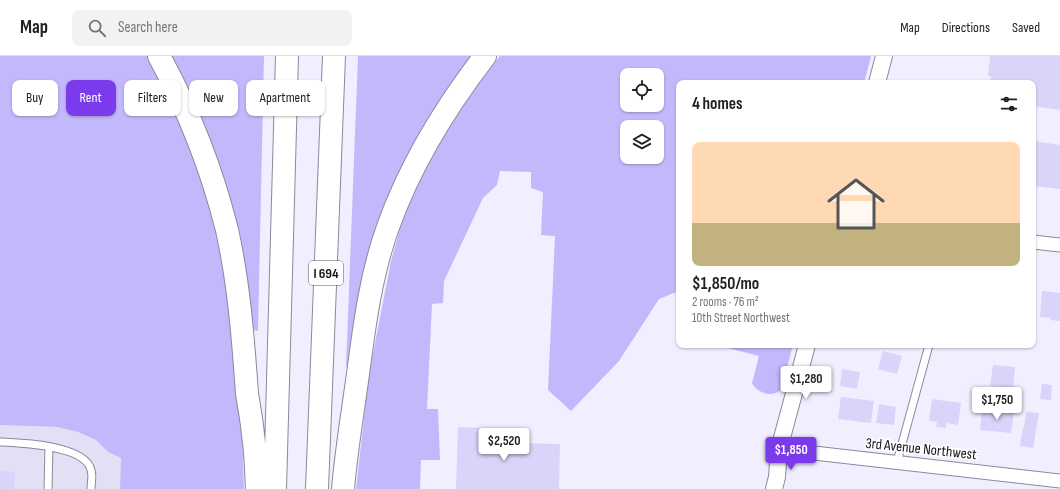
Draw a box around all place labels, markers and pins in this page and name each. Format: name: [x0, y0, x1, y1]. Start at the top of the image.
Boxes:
pin: $1,280: [773, 366, 839, 400]
pin: $1,750: [964, 387, 1030, 421]
pin: $2,520: [471, 428, 537, 462]
pin: $1,850: [758, 437, 824, 471]

